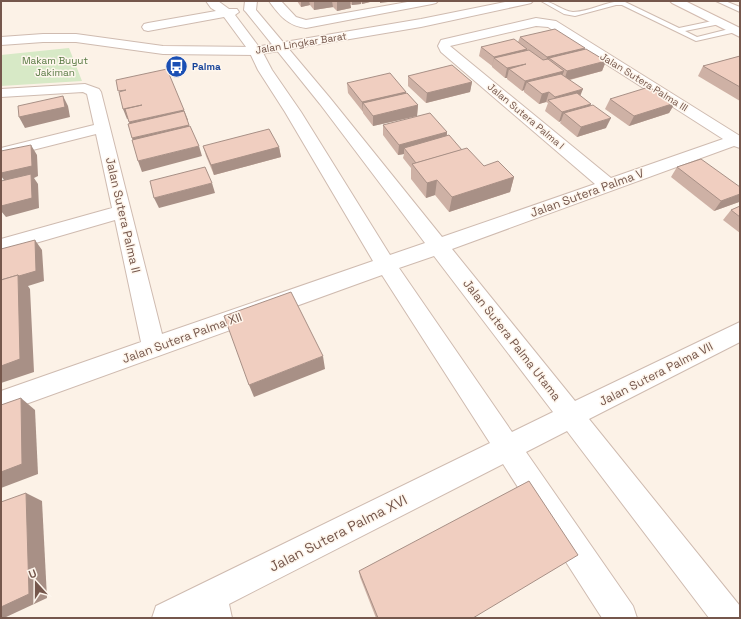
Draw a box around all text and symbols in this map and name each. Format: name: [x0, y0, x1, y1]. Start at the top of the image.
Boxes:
street label: Jalan Lingkar Barat: [254, 29, 348, 57]
street label: Jalan Sutera Palma III: [598, 50, 690, 114]
bus stop icon: Palma: [163, 53, 189, 79]
park label: Makam Buyut Jakiman: [22, 54, 88, 79]
place label: Palma: [192, 60, 221, 73]
street label: Jalan Sutera Palma I: [485, 80, 567, 152]
street label: Jalan Sutera Palma II: [102, 155, 144, 275]
street label: Jalan Sutera Palma V: [528, 165, 647, 221]
street label: Jalan Sutera Palma Utama: [459, 276, 565, 404]
street label: Jalan Sutera Palma XII: [120, 309, 244, 367]
street label: Jalan Sutera Palma VII: [596, 338, 716, 410]
street label: Jalan Sutera Palma XVI: [266, 490, 410, 576]
north arrow: [16, 563, 56, 603]
text: U: [26, 566, 38, 582]

